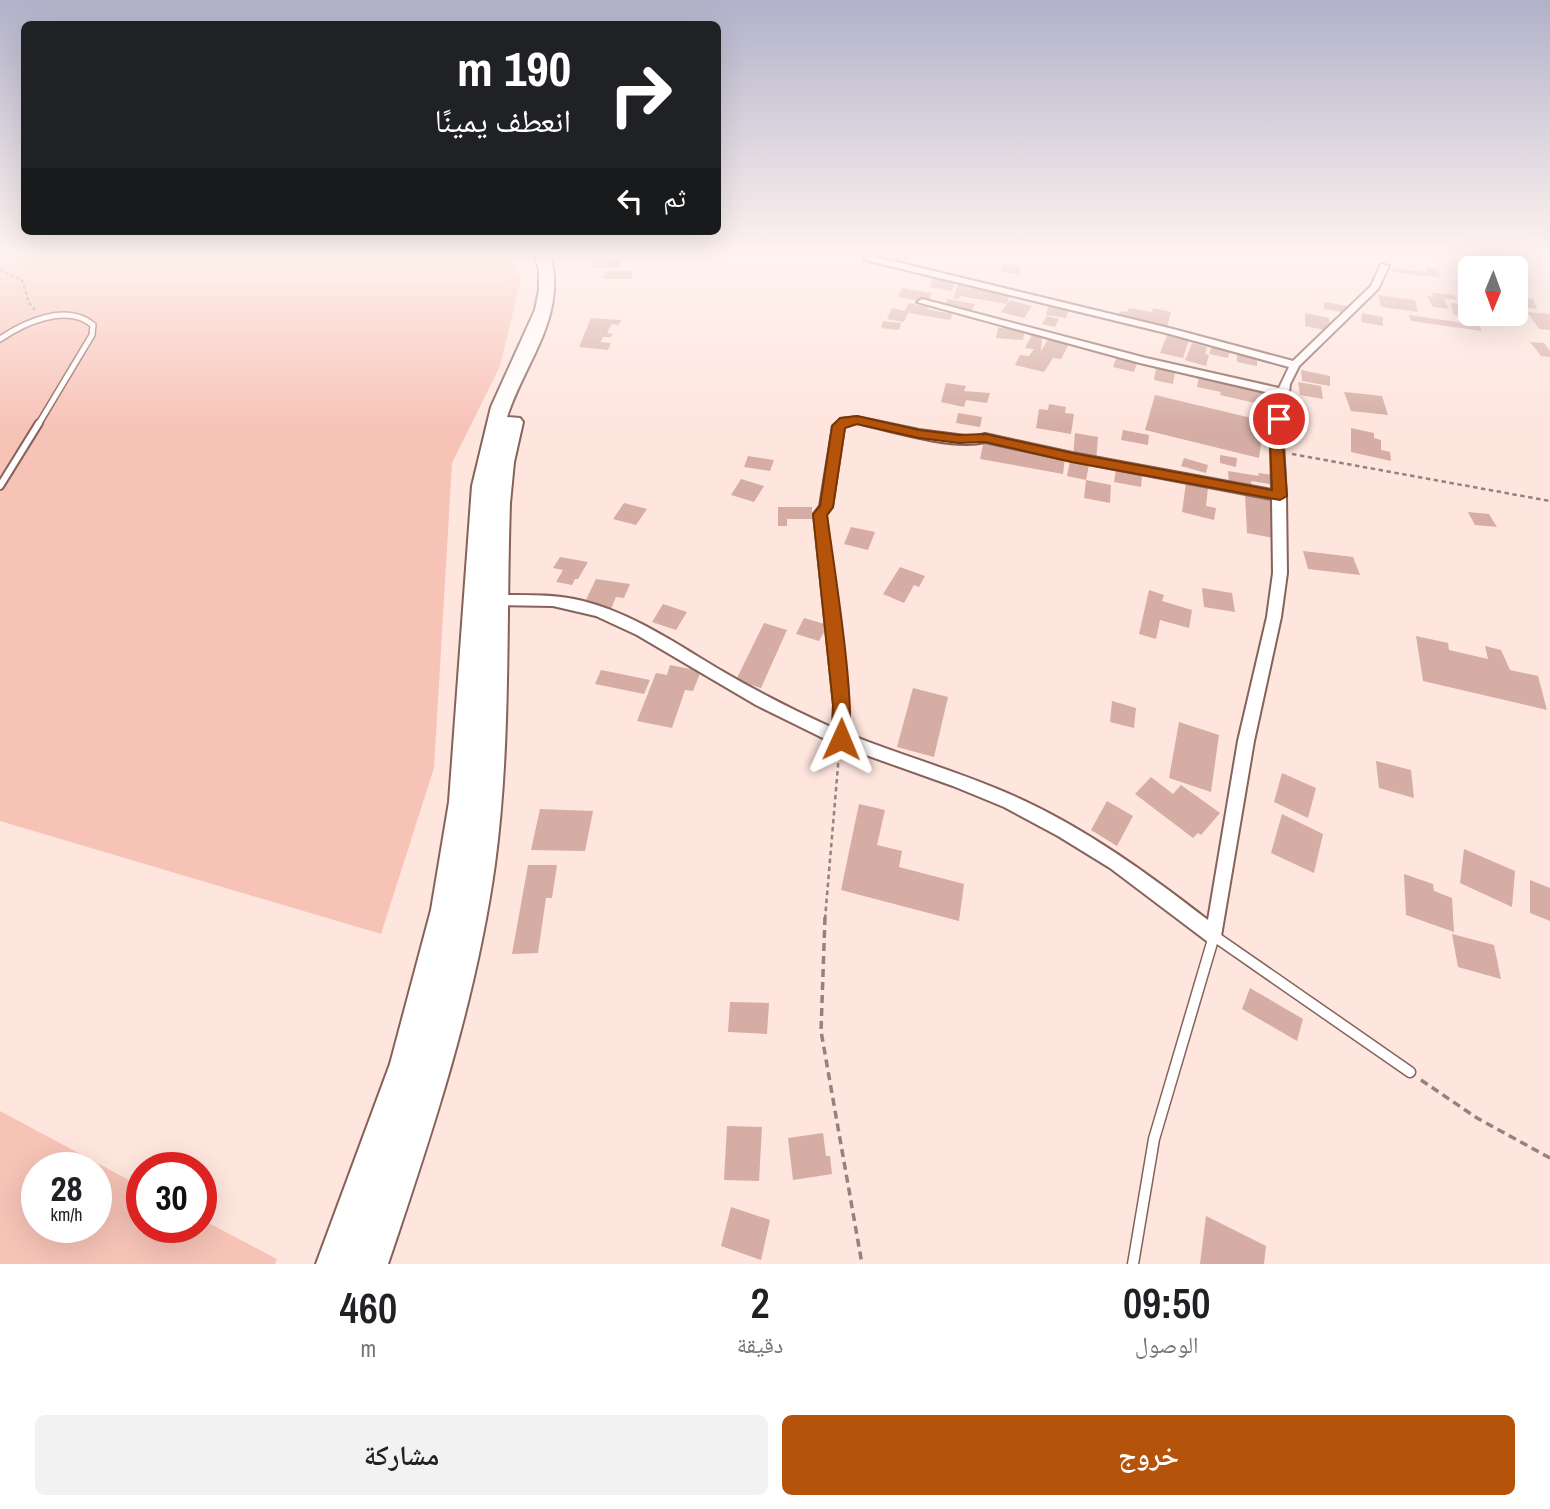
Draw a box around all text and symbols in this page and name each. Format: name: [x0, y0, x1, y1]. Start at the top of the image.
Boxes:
text: 190 m: [457, 35, 571, 101]
icon: right: [595, 49, 686, 140]
text: انعطف يمينًا: [435, 99, 571, 142]
text: ثم: [663, 180, 686, 215]
icon: left: [611, 182, 649, 220]
north arrow: [1458, 256, 1528, 326]
map controls: [1458, 256, 1528, 326]
pin: [1249, 389, 1309, 449]
icon: arrive: [1260, 400, 1298, 438]
position arrow: [804, 702, 878, 776]
speed limit sign: 30: [126, 1152, 217, 1243]
text: 28: [51, 1165, 82, 1212]
text: km/h: [51, 1202, 83, 1227]
text: 2: [750, 1275, 770, 1331]
text: 09:50: [1123, 1275, 1210, 1331]
text: 460: [340, 1280, 397, 1336]
text: دقيقة: [737, 1329, 783, 1360]
text: الوصول: [1135, 1329, 1199, 1360]
text: m: [360, 1333, 376, 1364]
button: مشاركة: [35, 1415, 768, 1495]
button: خروج: [782, 1415, 1515, 1495]

